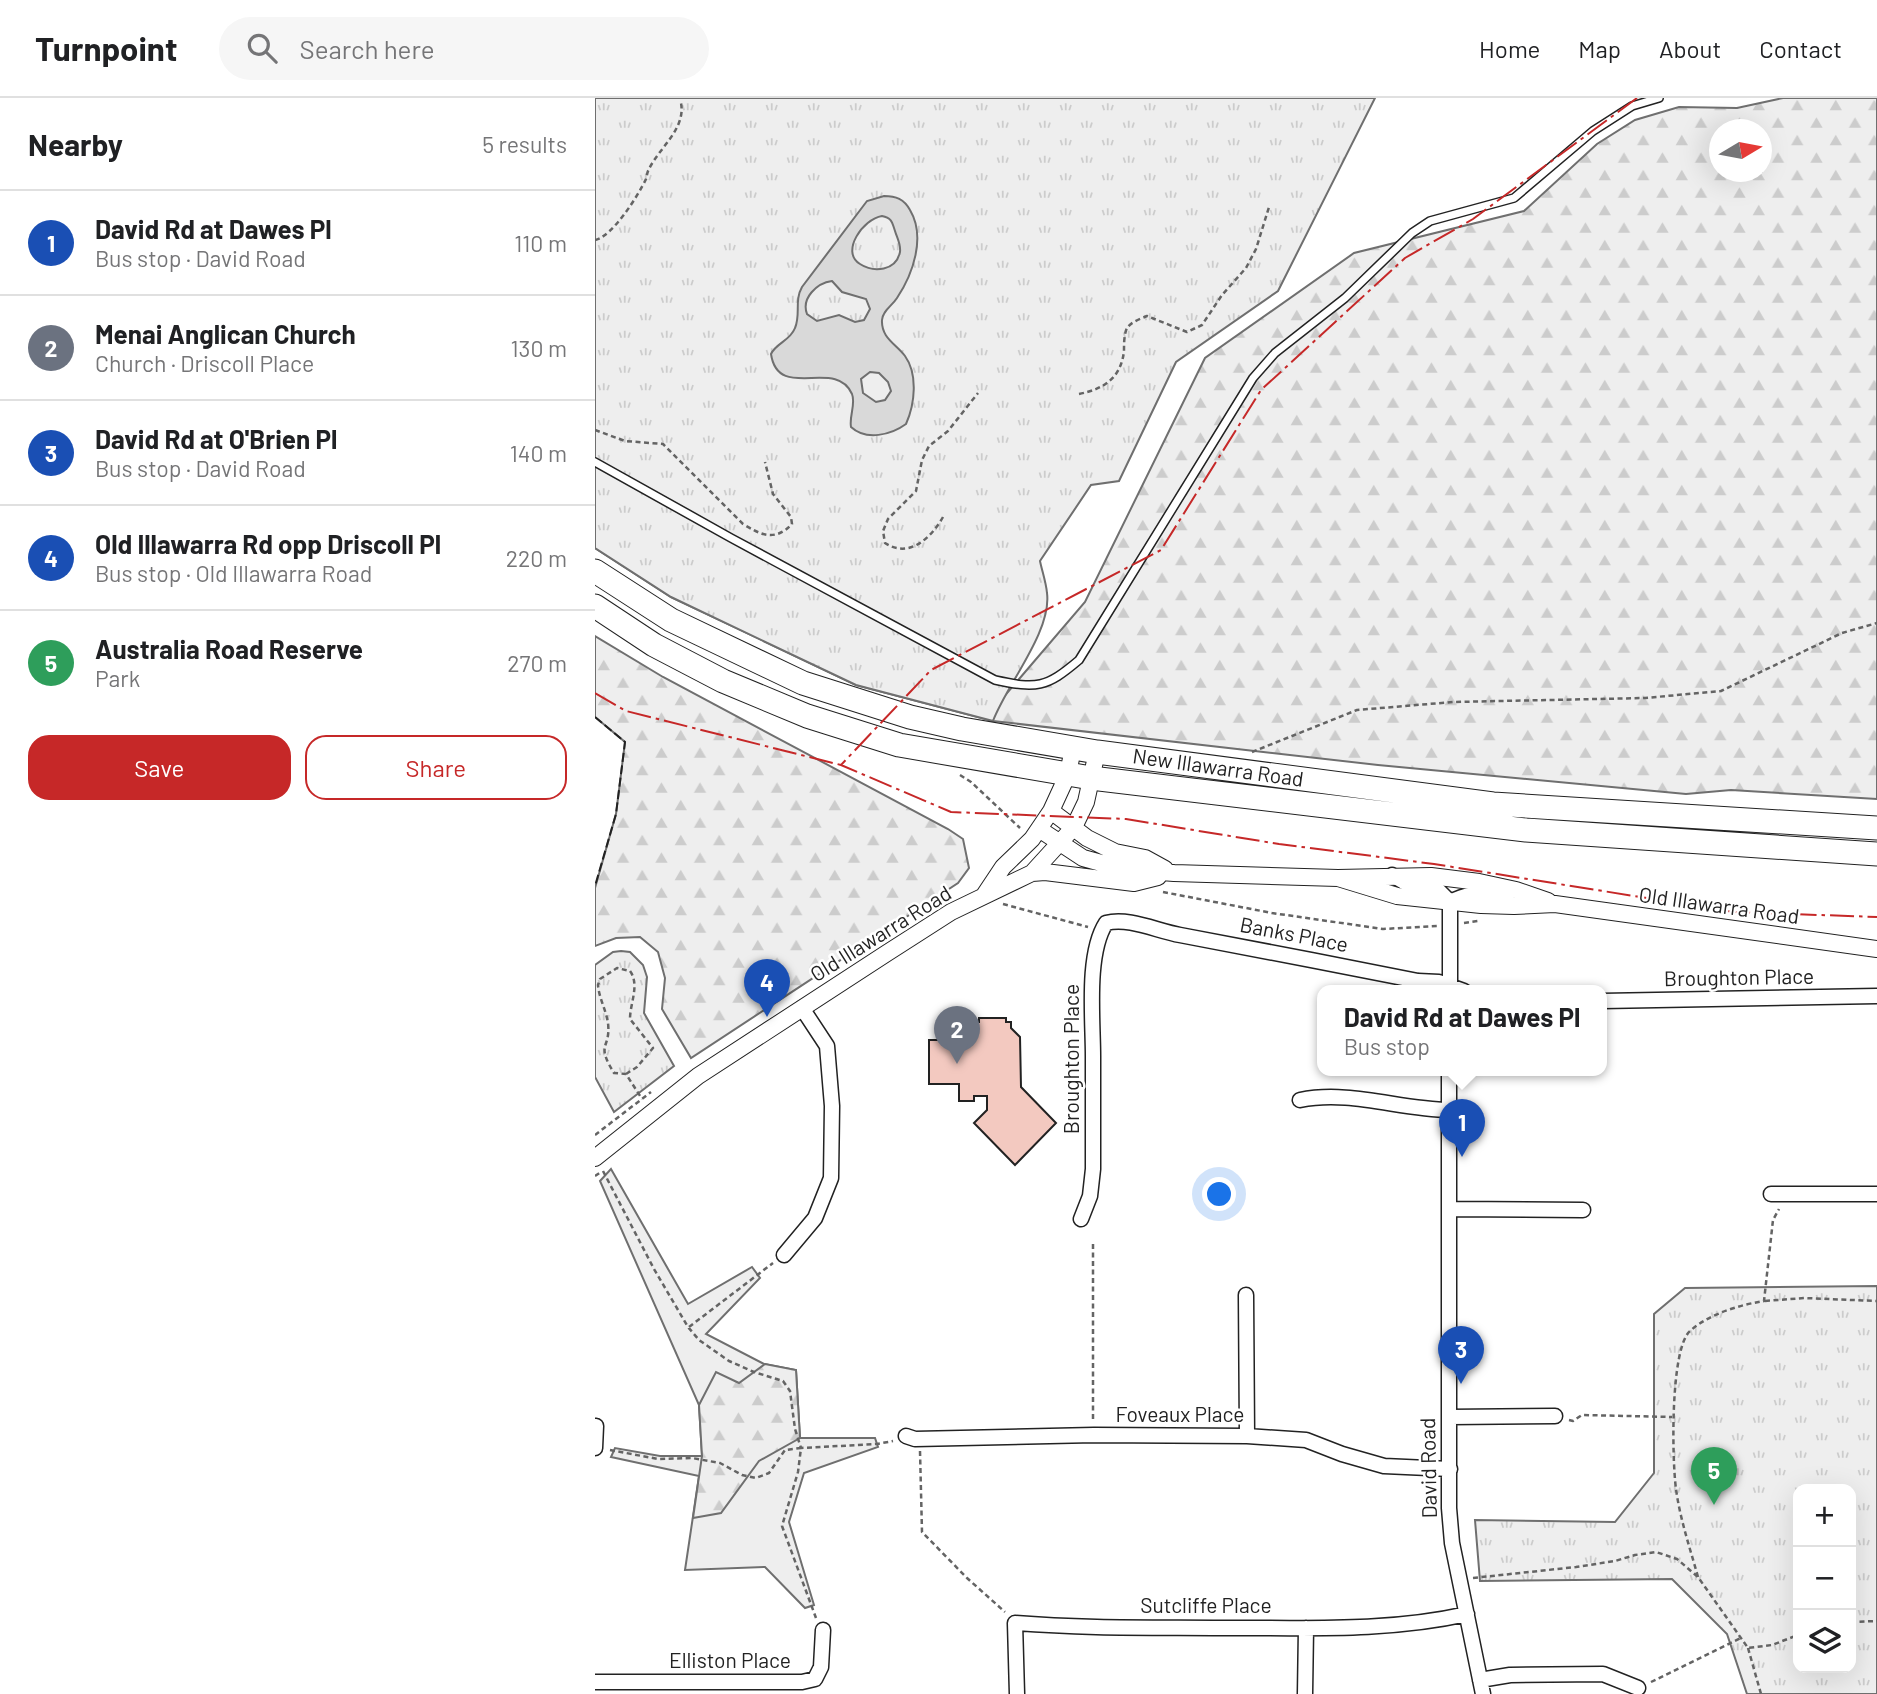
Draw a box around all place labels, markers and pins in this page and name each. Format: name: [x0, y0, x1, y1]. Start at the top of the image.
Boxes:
pin: 4: [744, 959, 790, 1017]
pin: 2: [934, 1006, 980, 1064]
pin: 1: [1439, 1099, 1485, 1157]
pin: 3: [1438, 1326, 1484, 1384]
pin: 5: [1691, 1447, 1737, 1505]

